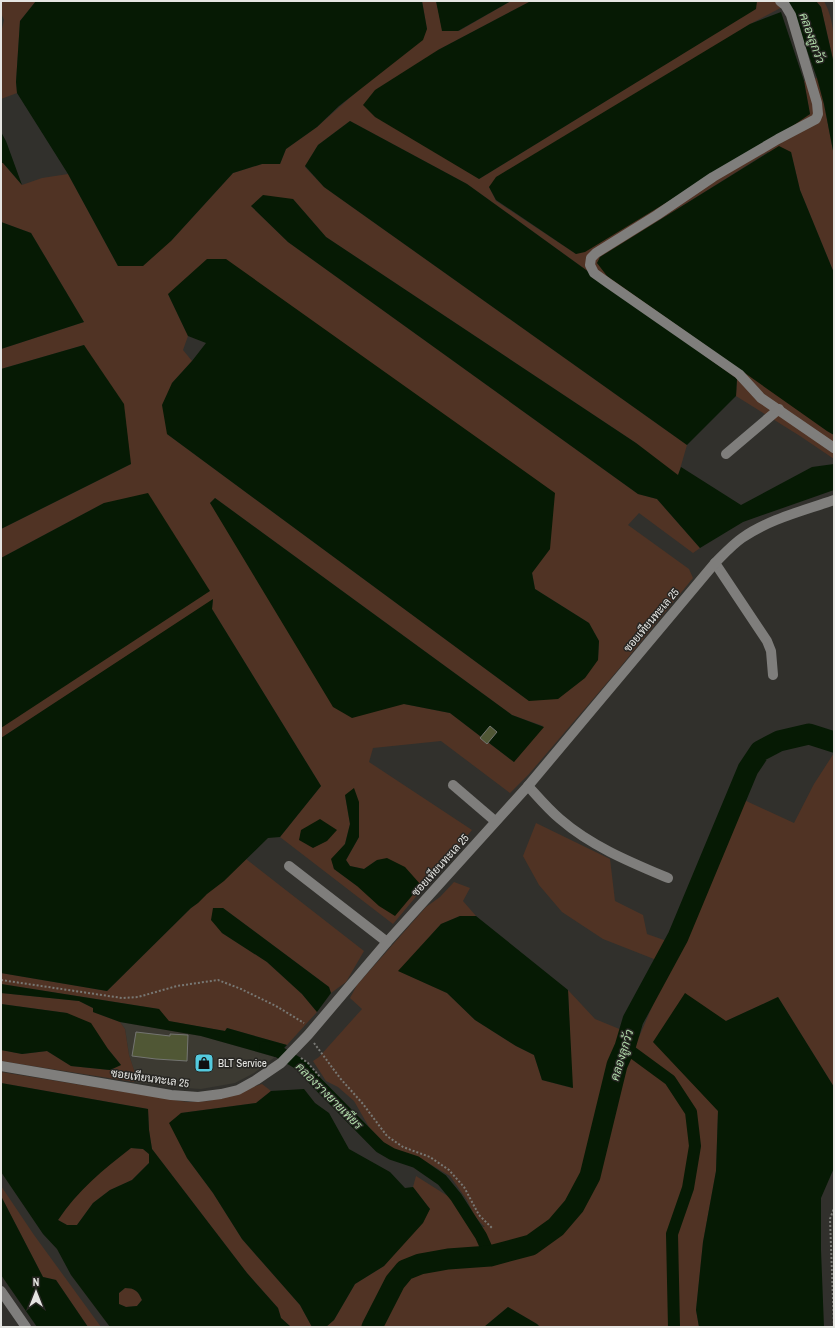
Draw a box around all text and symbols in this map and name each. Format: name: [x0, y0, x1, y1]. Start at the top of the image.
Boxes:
water label: คลองลูกวัว: [795, 10, 829, 66]
street label: ซอยเทียนทะเล 25: [620, 585, 682, 655]
street label: ซอยเทียนทะเล 25: [408, 830, 472, 899]
water label: คลองลูกวัว: [607, 1027, 637, 1083]
shop icon: BLT Service: [193, 1052, 215, 1074]
place label: BLT Service: [218, 1056, 267, 1070]
water label: คลองรางยายเพียร: [292, 1059, 367, 1134]
street label: ซอยเทียนทะเล 25: [110, 1065, 190, 1090]
north arrow: [16, 1272, 56, 1312]
text: N: [33, 1275, 39, 1289]

